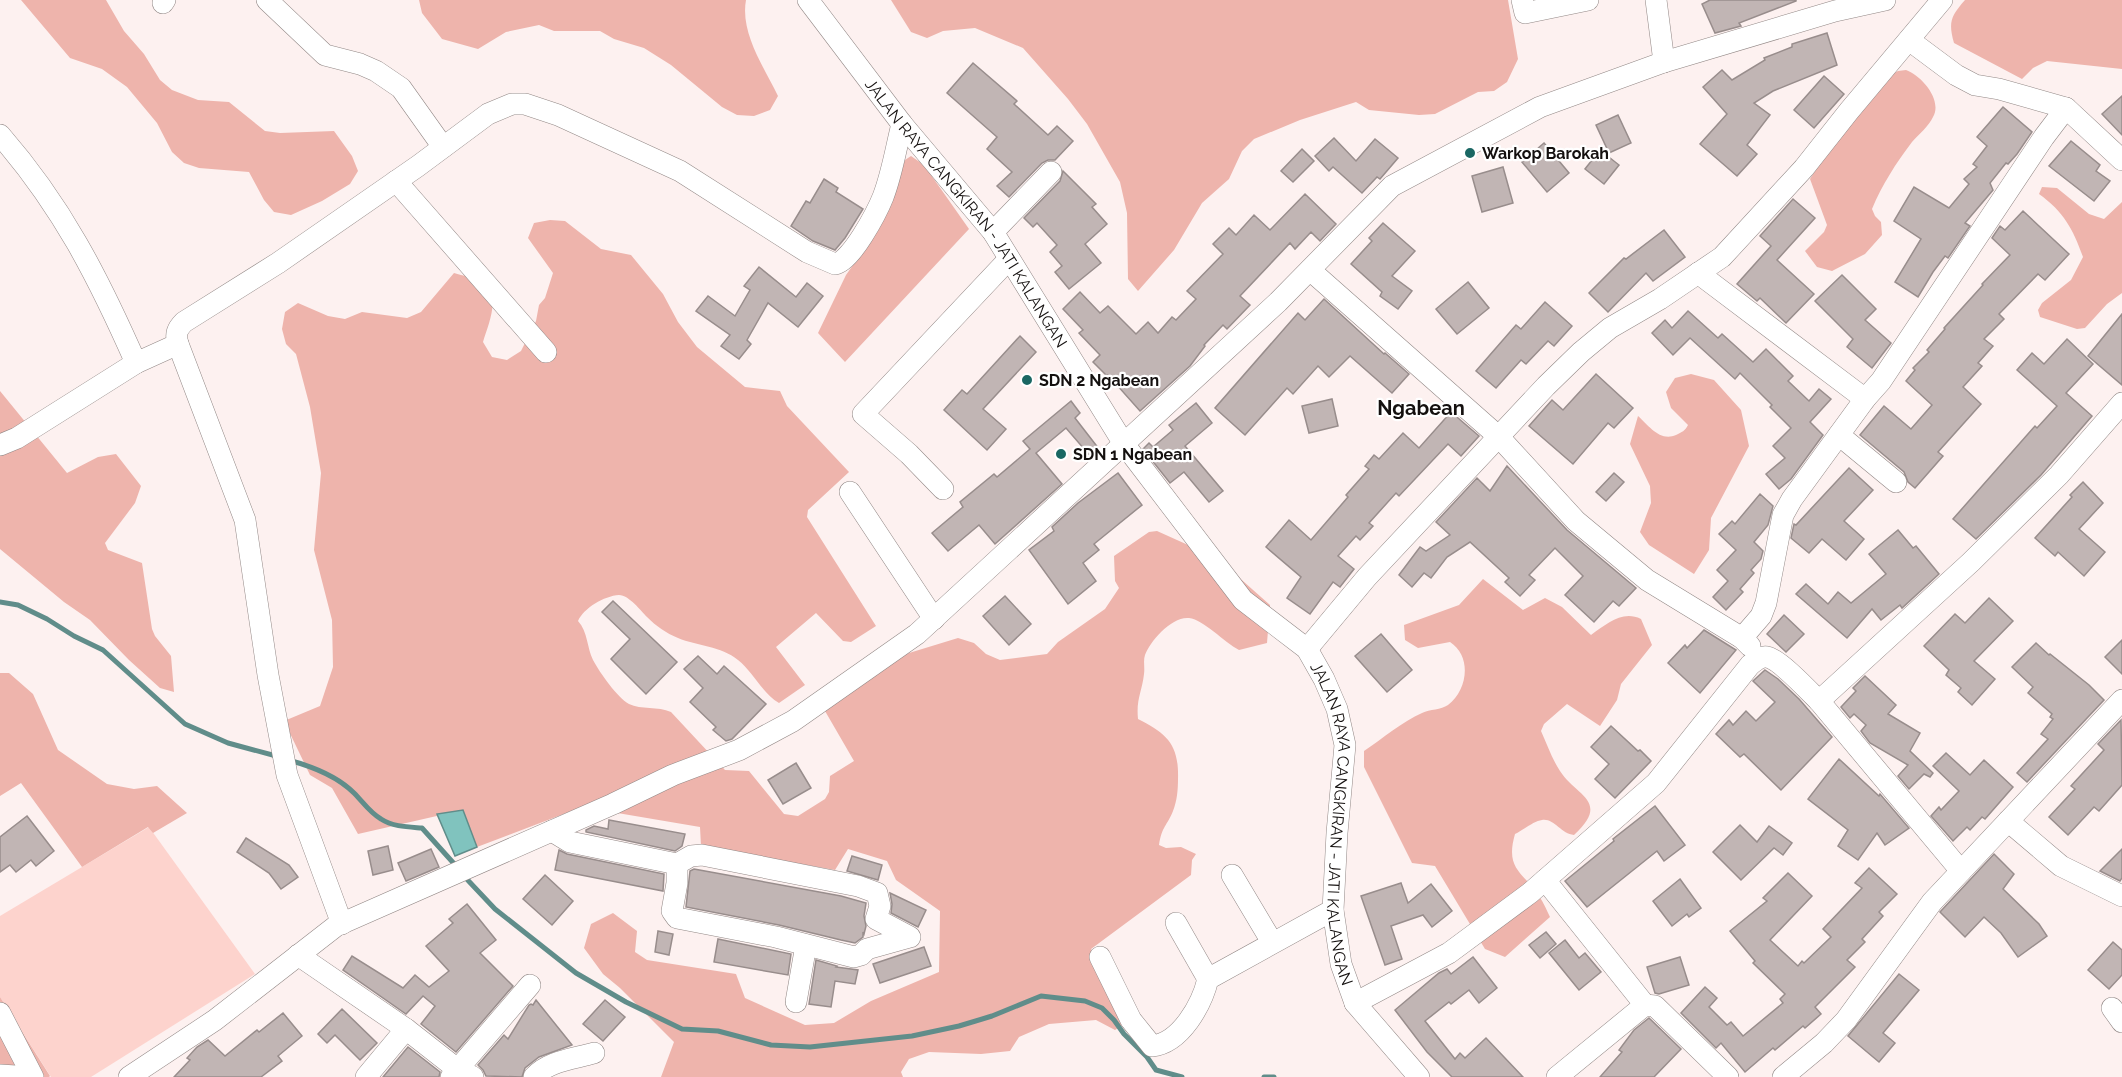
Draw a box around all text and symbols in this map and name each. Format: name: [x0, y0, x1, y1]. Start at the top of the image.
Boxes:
street label: JALAN RAYA CANGKIRAN - JATI KALANGAN: [862, 75, 1071, 351]
place label: Warkop Barokah: [1482, 144, 1609, 163]
marker: Warkop Barokah: [1463, 146, 1477, 160]
place label: SDN 2 Ngabean: [1039, 371, 1159, 390]
marker: SDN 2 Ngabean: [1020, 373, 1034, 387]
district label: Ngabean: [1377, 396, 1465, 420]
place label: SDN 1 Ngabean: [1073, 445, 1192, 464]
marker: SDN 1 Ngabean: [1054, 447, 1068, 461]
street label: JALAN RAYA CANGKIRAN - JATI KALANGAN: [1307, 659, 1357, 988]

